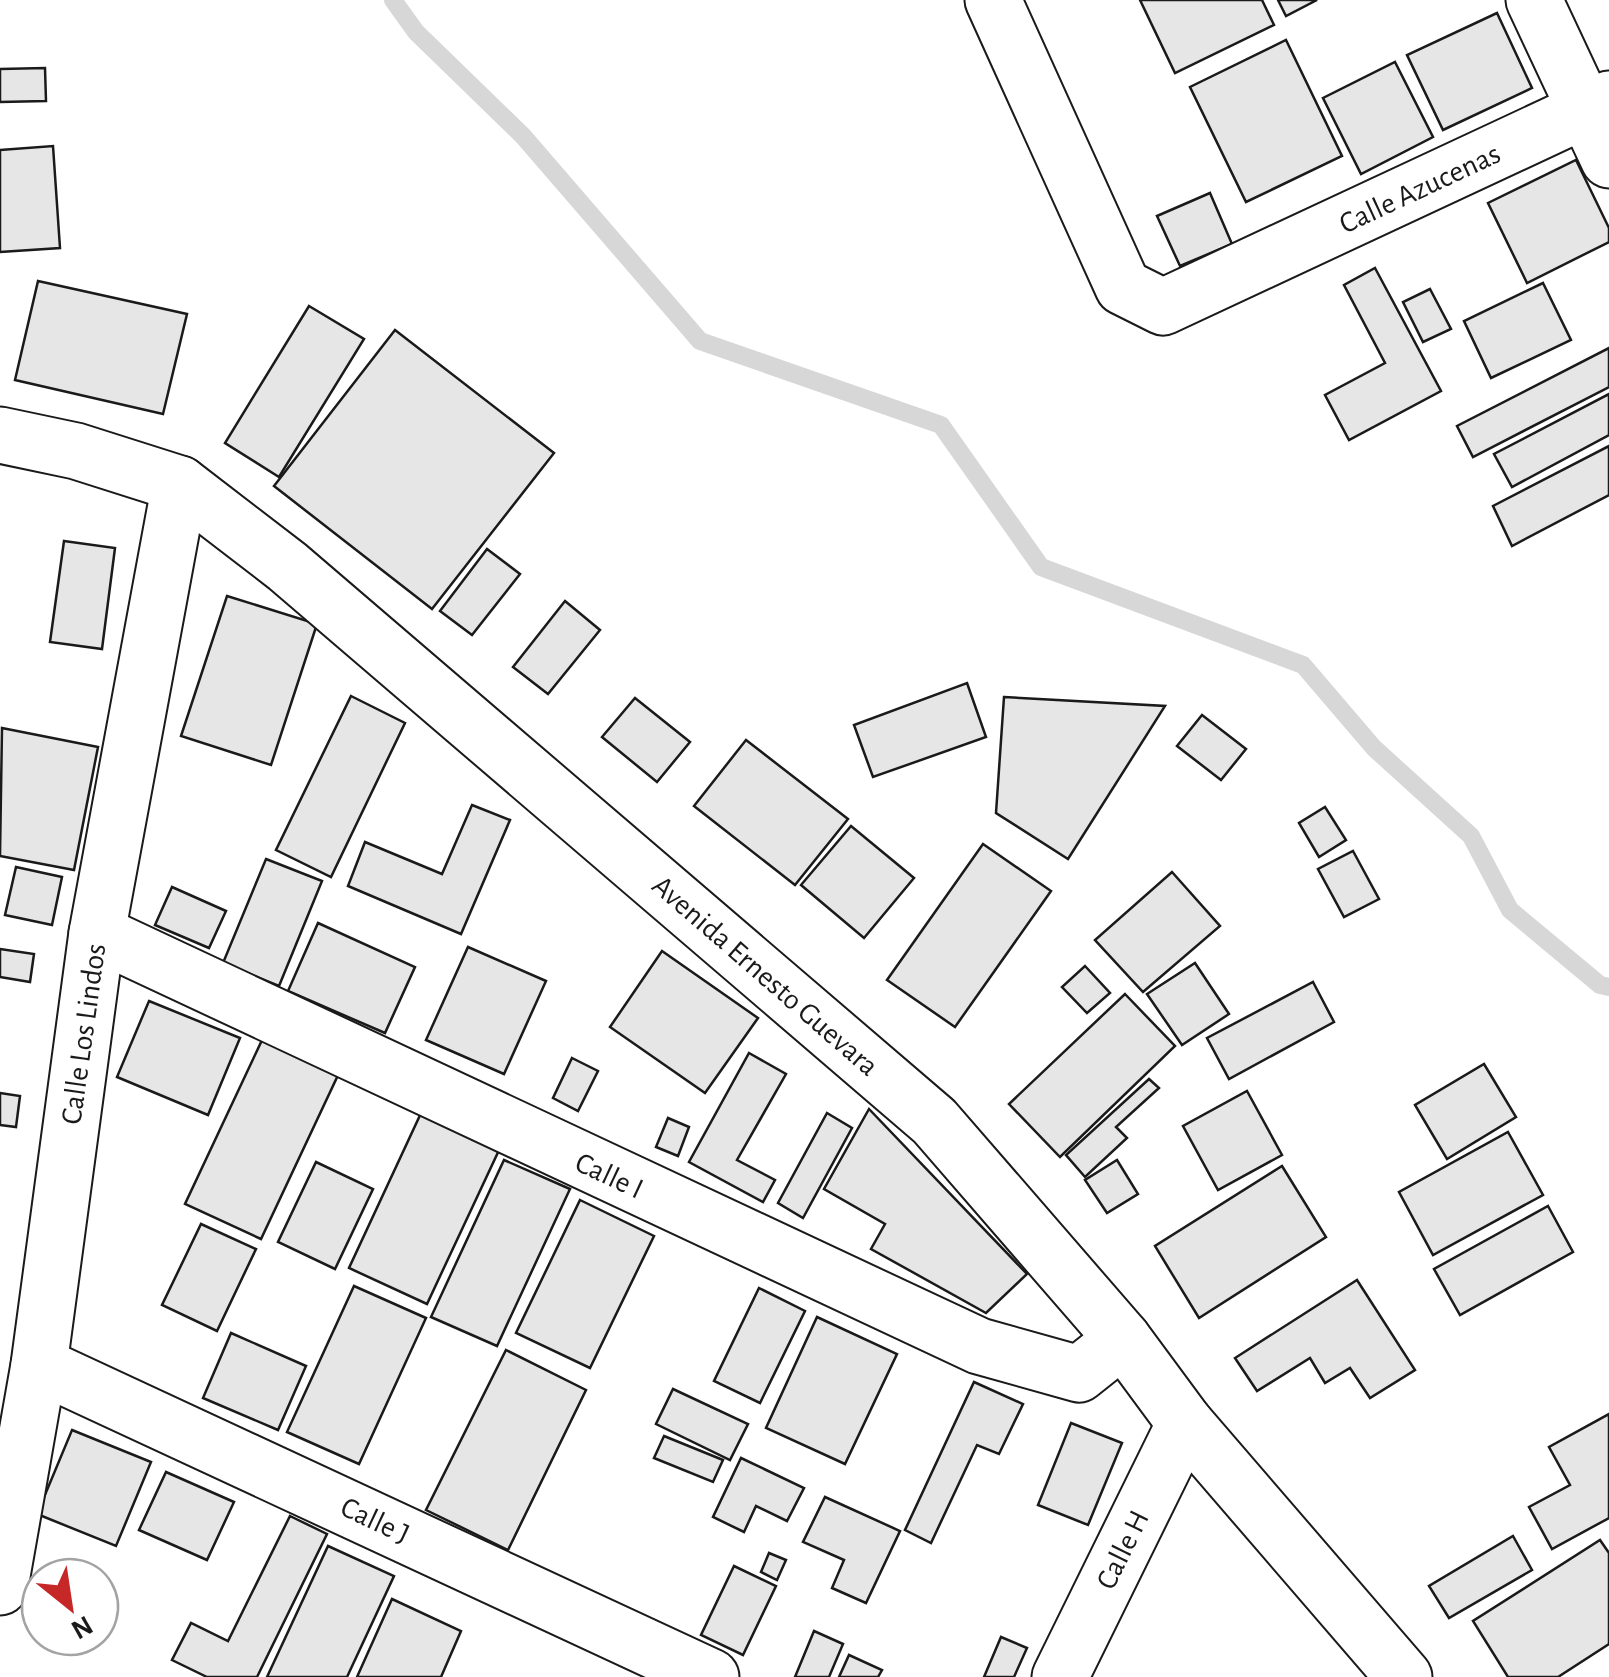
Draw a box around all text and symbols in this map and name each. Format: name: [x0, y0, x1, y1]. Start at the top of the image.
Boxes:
street label: Calle Azucenas: [1335, 139, 1505, 239]
street label: Avenida Ernesto Guevara: [646, 870, 884, 1082]
street label: Calle Los Lindos: [56, 942, 112, 1126]
street label: Calle I: [570, 1147, 648, 1205]
street label: Calle J: [336, 1492, 414, 1550]
street label: Calle H: [1091, 1506, 1155, 1594]
north arrow: [20, 1557, 120, 1657]
text: N: [66, 1610, 97, 1644]

